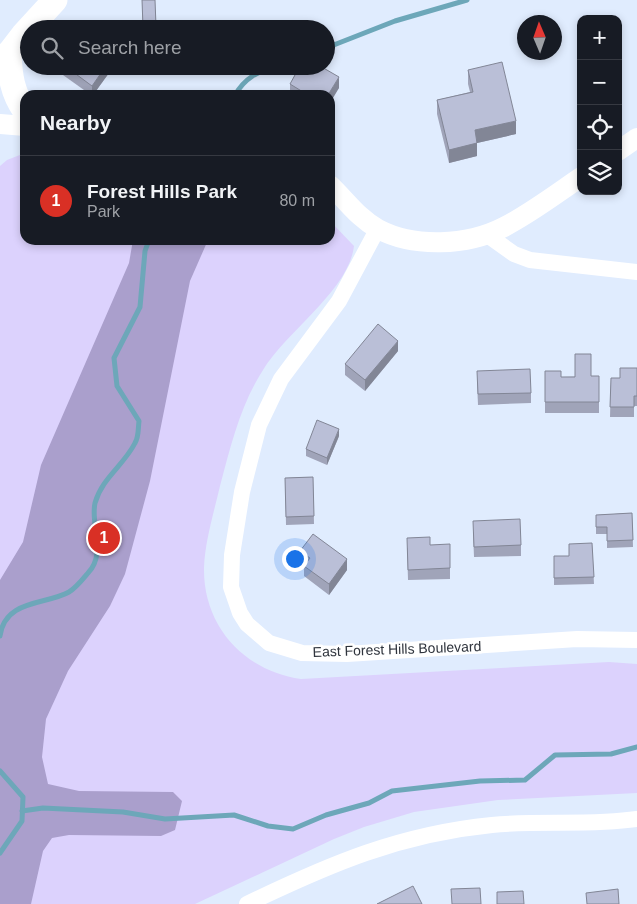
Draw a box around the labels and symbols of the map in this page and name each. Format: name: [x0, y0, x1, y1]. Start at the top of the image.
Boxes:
north arrow: [517, 15, 562, 60]
pin: 1: [88, 519, 120, 557]
your location: [282, 546, 308, 572]
street label: East Forest Hills Boulevard: [312, 638, 482, 660]

